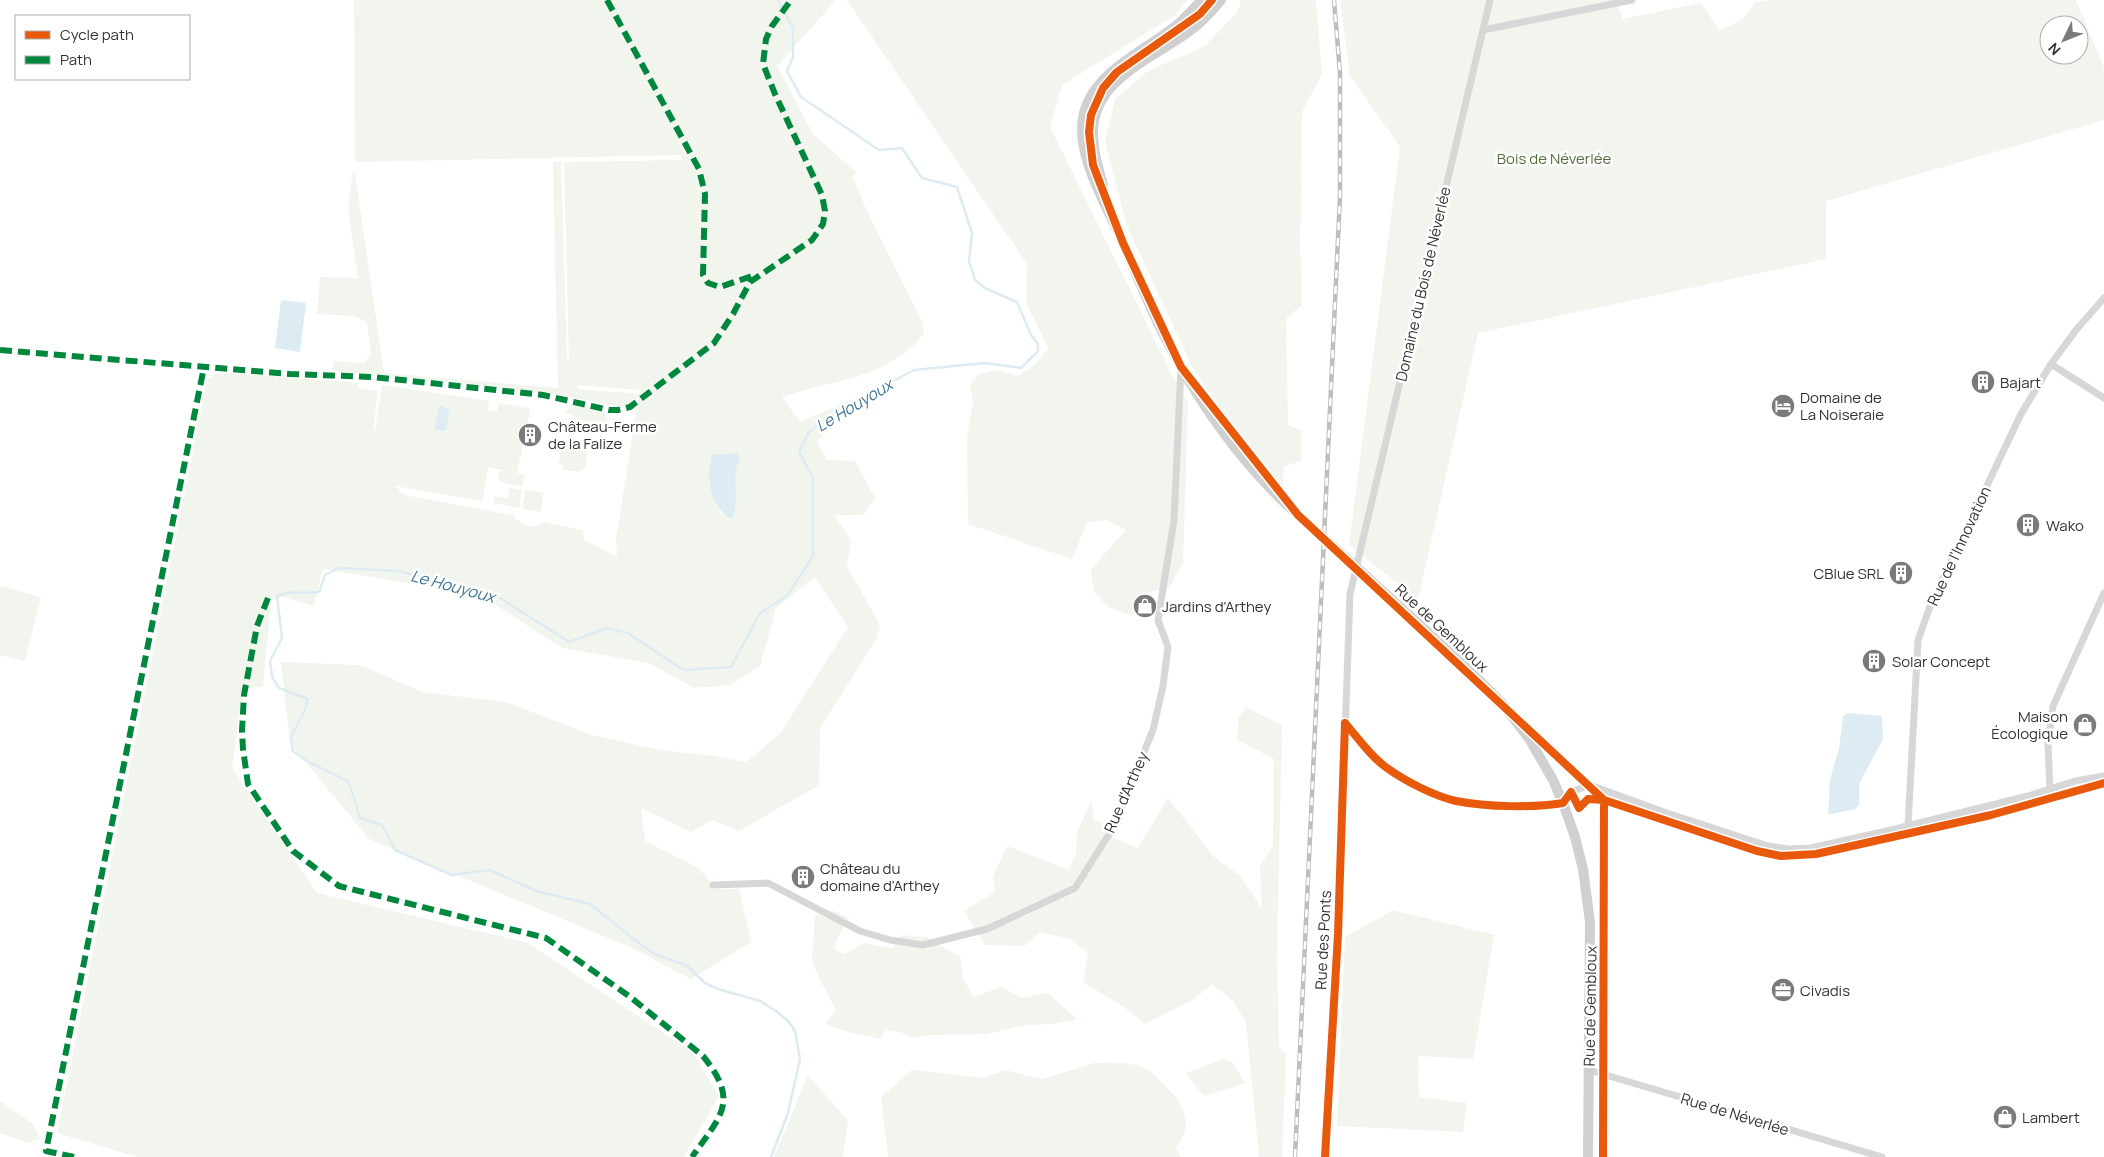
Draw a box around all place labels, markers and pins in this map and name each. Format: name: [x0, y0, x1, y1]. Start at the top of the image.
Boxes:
building icon: Bajart: [1970, 369, 1996, 395]
place label: Bajart: [2000, 372, 2041, 393]
place label: Domaine de La Noiseraie: [1800, 387, 1884, 425]
hotel icon: Domaine de La Noiseraie: [1770, 393, 1796, 419]
place label: Château-Ferme de la Falize: [548, 416, 657, 454]
building icon: Château-Ferme de la Falize: [517, 422, 543, 448]
building icon: Wako: [2015, 512, 2041, 538]
place label: Wako: [2046, 515, 2084, 536]
building icon: CBlue SRL: [1888, 560, 1914, 586]
place label: CBlue SRL: [1814, 563, 1884, 584]
shop icon: Jardins d'Arthey: [1132, 593, 1158, 619]
place label: Jardins d'Arthey: [1162, 596, 1271, 617]
building icon: Solar Concept: [1861, 648, 1887, 674]
place label: Solar Concept: [1892, 651, 1990, 672]
place label: Maison Écologique: [1991, 706, 2068, 744]
shop icon: Maison Écologique: [2072, 712, 2098, 738]
place label: Château du domaine d'Arthey: [820, 858, 940, 896]
building icon: Château du domaine d'Arthey: [790, 864, 816, 890]
office icon: Civadis: [1770, 977, 1796, 1003]
place label: Civadis: [1800, 980, 1850, 1001]
shop icon: Lambert: [1992, 1104, 2018, 1130]
place label: Lambert: [2022, 1107, 2080, 1128]

